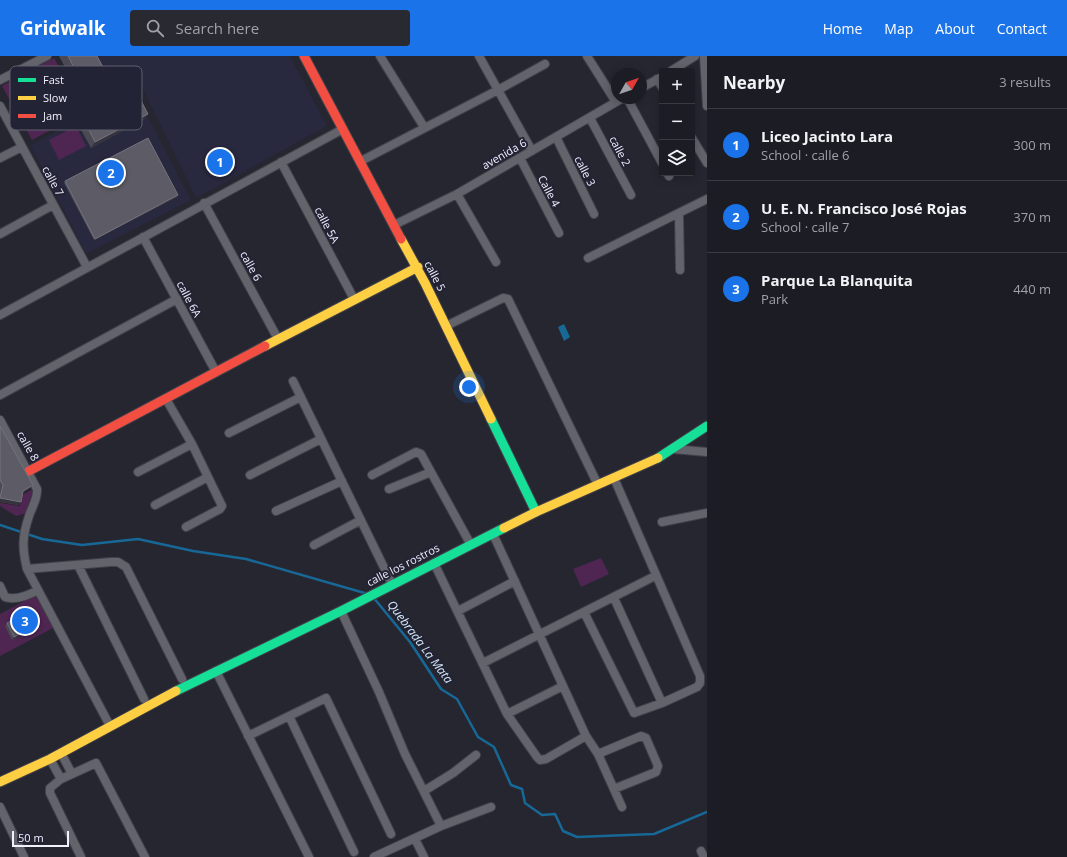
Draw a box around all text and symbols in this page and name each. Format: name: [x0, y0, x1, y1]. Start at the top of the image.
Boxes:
search box: [130, 10, 410, 46]
text: Gridwalk: [20, 15, 106, 41]
icon: search: [144, 17, 166, 39]
text: Search here: [176, 18, 259, 38]
text: Home: [823, 19, 862, 38]
text: Map: [884, 19, 913, 38]
text: About: [935, 19, 975, 38]
text: Contact: [997, 19, 1047, 38]
legend: [10, 66, 142, 130]
north arrow: [611, 68, 647, 104]
map controls: [659, 68, 695, 176]
button: +: [659, 68, 695, 104]
text: Nearby: [723, 71, 785, 94]
text: Fast: [43, 72, 64, 87]
text: 3 results: [999, 73, 1051, 91]
text: Slow: [43, 90, 67, 105]
button: −: [659, 104, 695, 140]
text: Jam: [42, 108, 62, 123]
text: Liceo Jacinto Lara: [761, 126, 893, 146]
street label: calle 2: [606, 133, 635, 169]
street label: avenida 6: [479, 135, 529, 172]
text: 1: [732, 136, 740, 154]
text: 300 m: [1013, 136, 1051, 154]
button: layers: [659, 140, 695, 176]
text: School · calle 6: [761, 146, 850, 164]
pin: 1: [207, 147, 233, 177]
street label: calle 3: [571, 153, 599, 189]
pin: 2: [98, 158, 124, 188]
street label: calle 7: [39, 163, 68, 199]
street label: Calle 4: [535, 172, 564, 210]
text: U. E. N. Francisco José Rojas: [761, 198, 967, 218]
street label: calle 5A: [312, 204, 343, 246]
text: 2: [732, 208, 740, 226]
text: 370 m: [1013, 208, 1051, 226]
text: School · calle 7: [761, 218, 850, 236]
street label: calle 6: [237, 248, 266, 284]
street label: calle 5: [421, 258, 449, 294]
text: Parque La Blanquita: [761, 270, 913, 290]
street label: calle 6A: [174, 278, 205, 320]
text: 3: [732, 280, 740, 298]
text: 440 m: [1013, 280, 1051, 298]
text: Park: [761, 290, 788, 308]
your location: [459, 377, 479, 397]
street label: calle 8: [14, 428, 43, 463]
street label: calle los rostros: [364, 540, 442, 589]
water label: Quebrada La Mata: [384, 597, 457, 687]
pin: 3: [12, 606, 38, 636]
scale bar: [12, 829, 69, 848]
text: 50 m: [18, 830, 44, 845]

